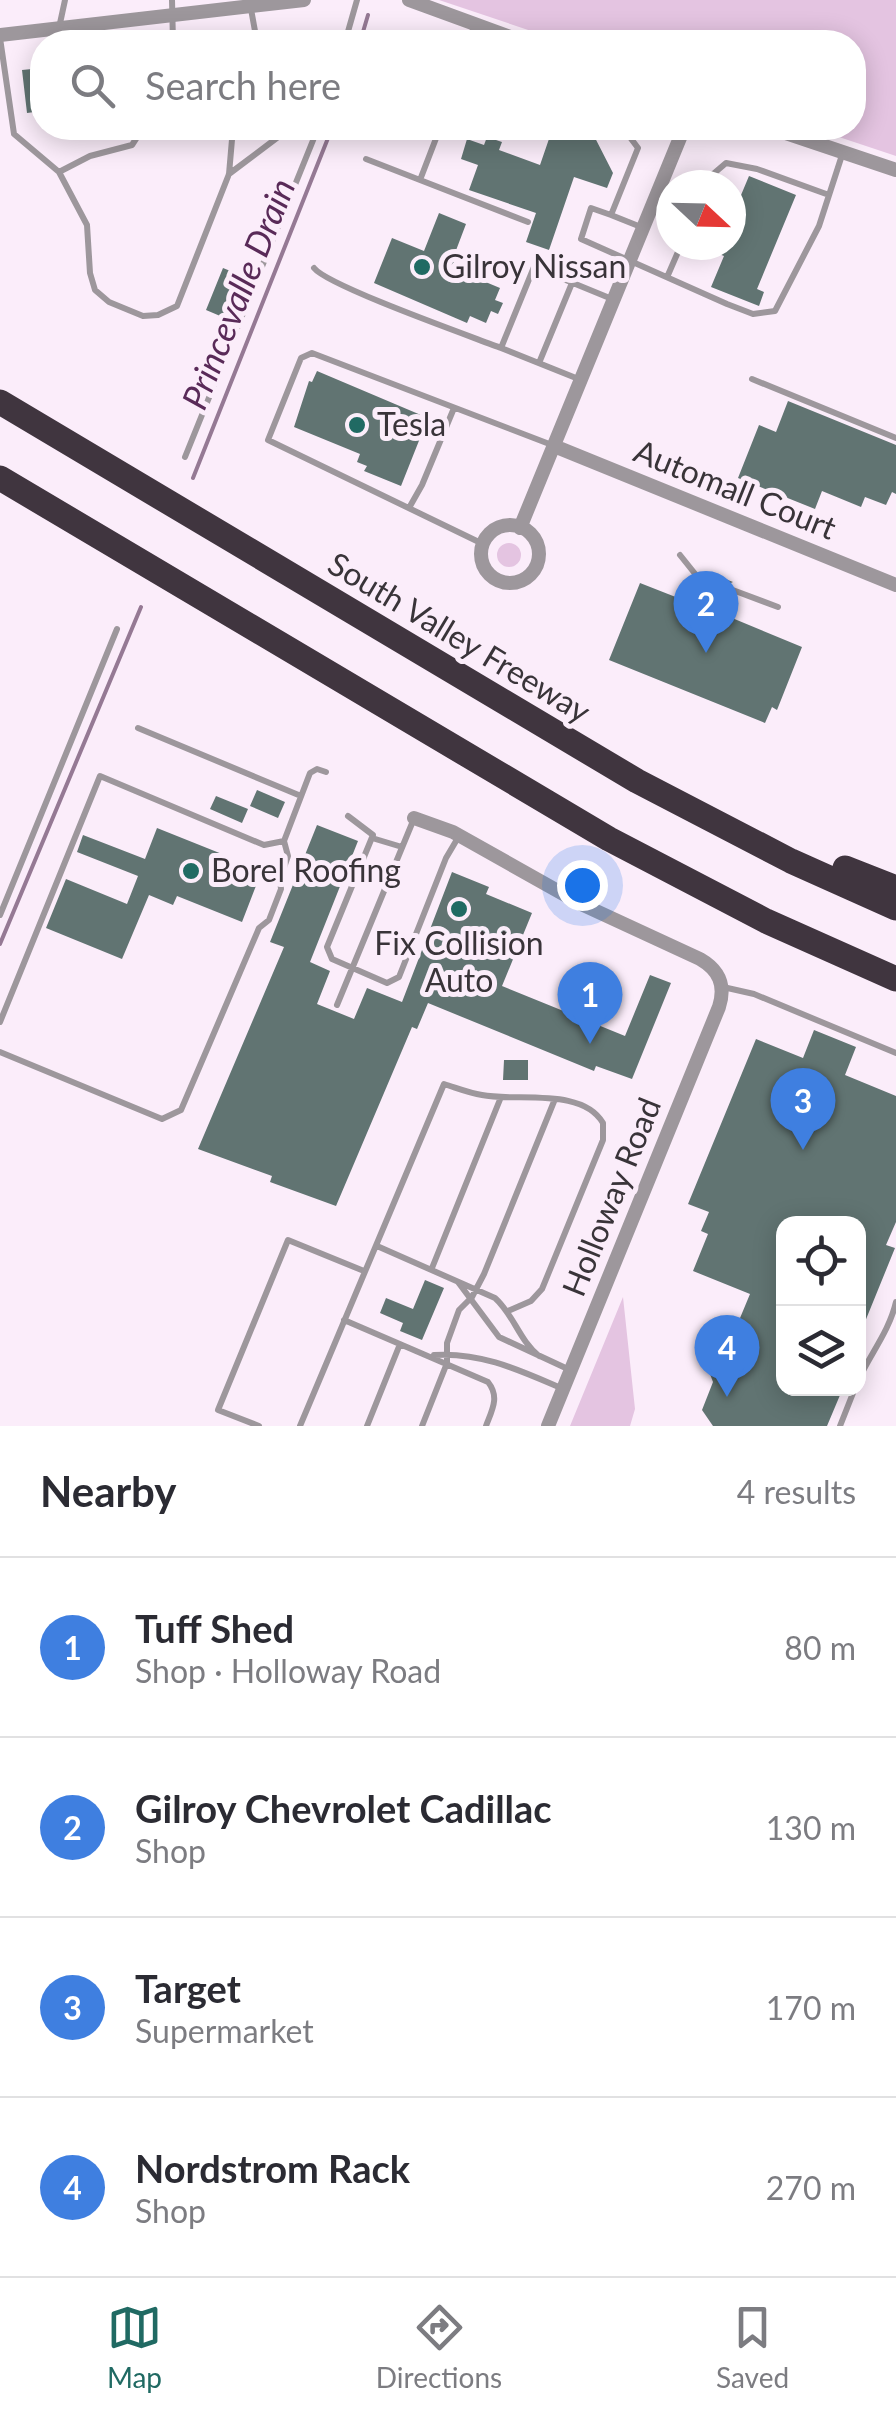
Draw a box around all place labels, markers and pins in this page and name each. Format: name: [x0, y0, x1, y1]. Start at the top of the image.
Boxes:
place label: Gilroy Nissan: [442, 246, 626, 285]
marker: Gilroy Nissan: [411, 256, 433, 278]
place label: Tesla: [377, 404, 446, 443]
marker: Tesla: [346, 414, 368, 436]
pin: 2: [674, 570, 738, 653]
place label: Borel Roofing: [211, 850, 401, 889]
marker: Borel Roofing: [180, 860, 202, 882]
marker: Fix Collision Auto: [448, 898, 470, 920]
place label: Fix Collision Auto: [374, 923, 544, 999]
pin: 1: [558, 962, 622, 1044]
pin: 3: [770, 1068, 836, 1150]
pin: 4: [694, 1314, 760, 1397]

